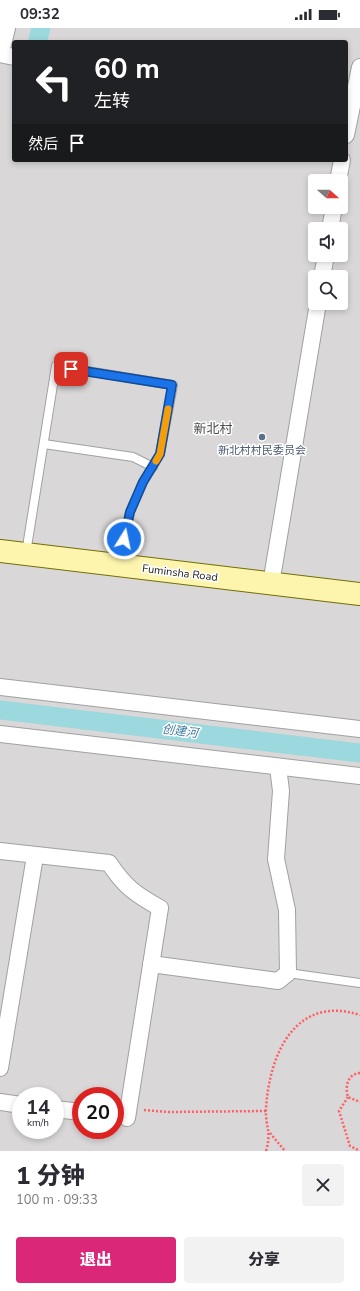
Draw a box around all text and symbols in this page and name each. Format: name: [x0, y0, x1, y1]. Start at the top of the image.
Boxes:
text: 09:32: [20, 4, 60, 24]
text: 60 m: [94, 50, 160, 88]
icon: left: [28, 56, 80, 108]
text: 左转: [94, 89, 130, 113]
icon: arrive: [66, 132, 88, 154]
text: 然后: [28, 134, 58, 154]
north arrow: [308, 174, 348, 214]
map controls: [308, 174, 348, 310]
button: sound: [308, 222, 348, 262]
button: search: [308, 270, 348, 310]
pin: [54, 352, 88, 386]
icon: arrive: [60, 358, 82, 380]
district label: 新北村: [193, 420, 233, 438]
marker: 新北村村民委员会: [257, 432, 267, 442]
place label: 新北村村民委员会: [218, 443, 306, 458]
position arrow: [103, 518, 145, 560]
street label: Fuminsha Road: [141, 561, 219, 585]
water label: 创建河: [161, 721, 201, 741]
speed limit sign: 20: [72, 1087, 124, 1139]
text: 14: [26, 1094, 50, 1121]
text: km/h: [27, 1116, 49, 1130]
text: 1 分钟: [16, 1160, 85, 1192]
button: close: [302, 1164, 344, 1206]
text: 100 m · 09:33: [16, 1191, 98, 1209]
button: 退出: [16, 1237, 176, 1283]
button: 分享: [184, 1237, 344, 1283]

